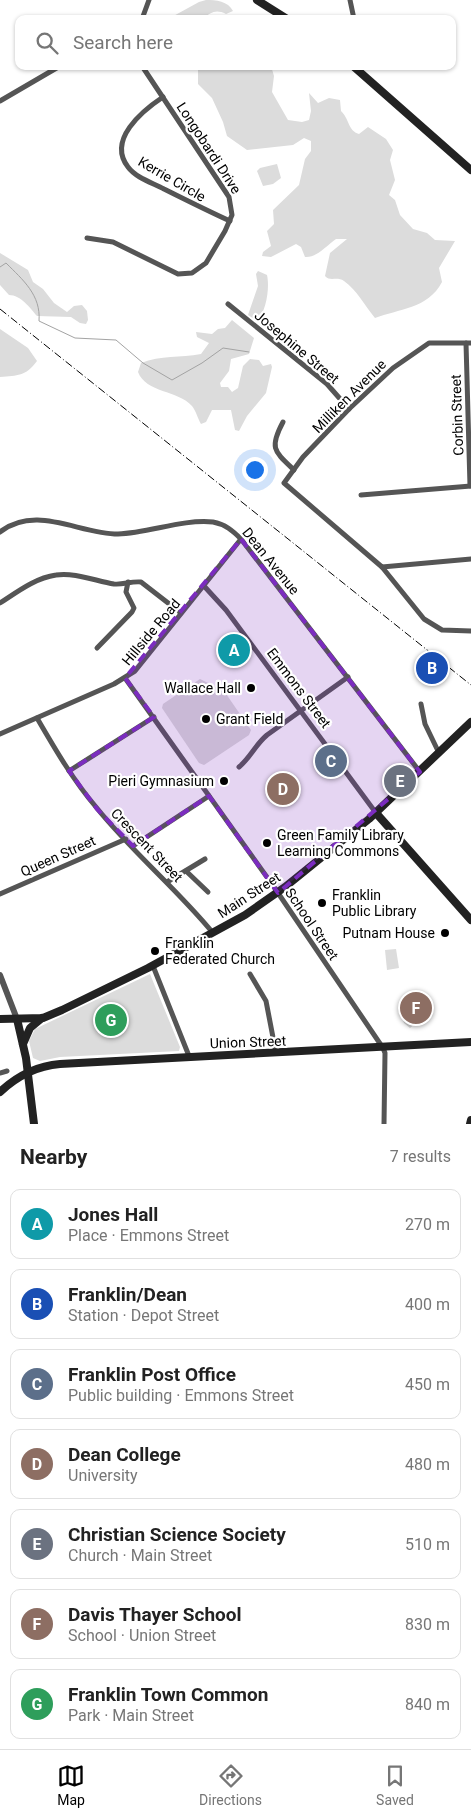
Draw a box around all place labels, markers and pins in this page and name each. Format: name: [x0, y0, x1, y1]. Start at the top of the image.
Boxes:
pin: A: [218, 631, 250, 669]
pin: B: [416, 649, 448, 687]
place label: Wallace Hall: [164, 680, 241, 696]
marker: Wallace Hall: [245, 682, 257, 694]
place label: Grant Field: [216, 711, 283, 727]
marker: Grant Field: [200, 713, 212, 725]
pin: C: [315, 742, 347, 780]
pin: E: [384, 762, 416, 800]
pin: D: [267, 770, 299, 808]
place label: Pieri Gymnasium: [108, 773, 214, 789]
marker: Pieri Gymnasium: [218, 775, 230, 787]
place label: Green Family Library Learning Commons: [277, 827, 404, 859]
marker: Green Family Library Learning Commons: [261, 837, 273, 849]
place label: Franklin Public Library: [332, 887, 417, 919]
marker: Franklin Public Library: [316, 897, 328, 909]
place label: Putnam House: [342, 925, 435, 941]
marker: Putnam House: [439, 927, 451, 939]
place label: Franklin Federated Church: [165, 935, 275, 967]
marker: Franklin Federated Church: [149, 945, 161, 957]
pin: F: [400, 989, 432, 1027]
pin: G: [95, 1001, 127, 1039]

